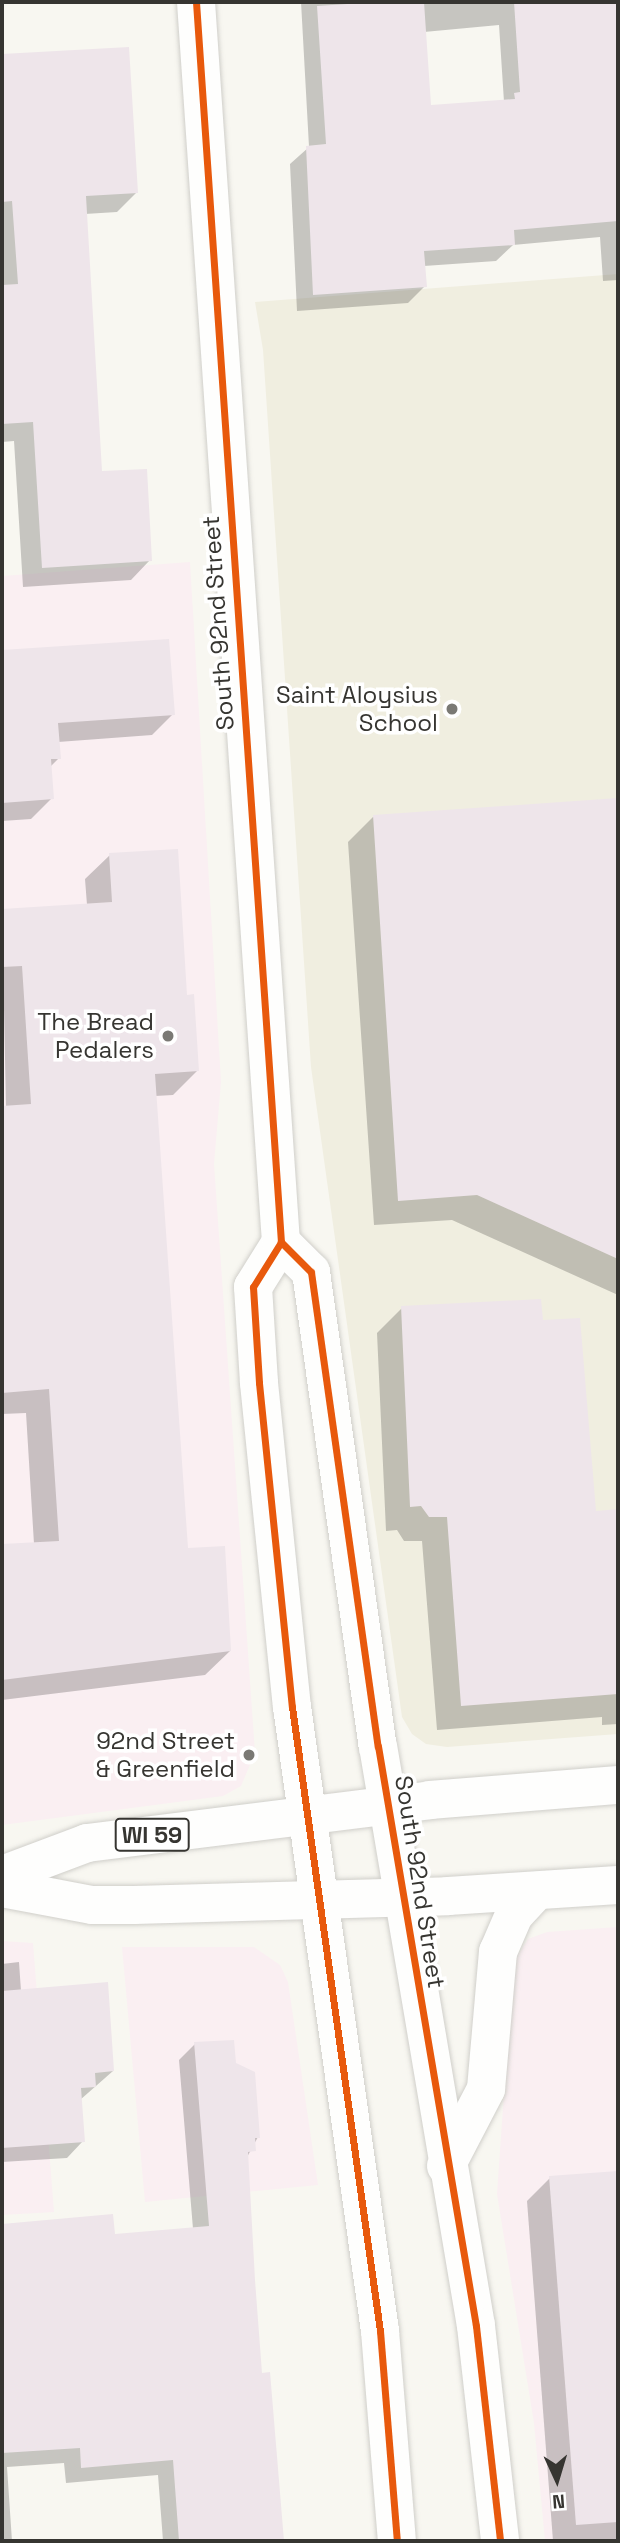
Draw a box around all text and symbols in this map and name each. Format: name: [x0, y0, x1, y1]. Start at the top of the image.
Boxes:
street label: South 92nd Street: [196, 515, 240, 731]
place label: Saint Aloysius School: [276, 681, 438, 737]
marker: Saint Aloysius School: [444, 701, 460, 717]
place label: The Bread Pedalers: [37, 1008, 154, 1064]
marker: The Bread Pedalers: [160, 1028, 176, 1044]
place label: 92nd Street & Greenfield: [96, 1727, 235, 1783]
marker: 92nd Street & Greenfield: [241, 1747, 257, 1763]
street label: South 92nd Street: [389, 1774, 451, 1990]
road number: WI 59: [114, 1816, 190, 1854]
north arrow: [522, 2445, 592, 2515]
text: N: [551, 2489, 566, 2514]

